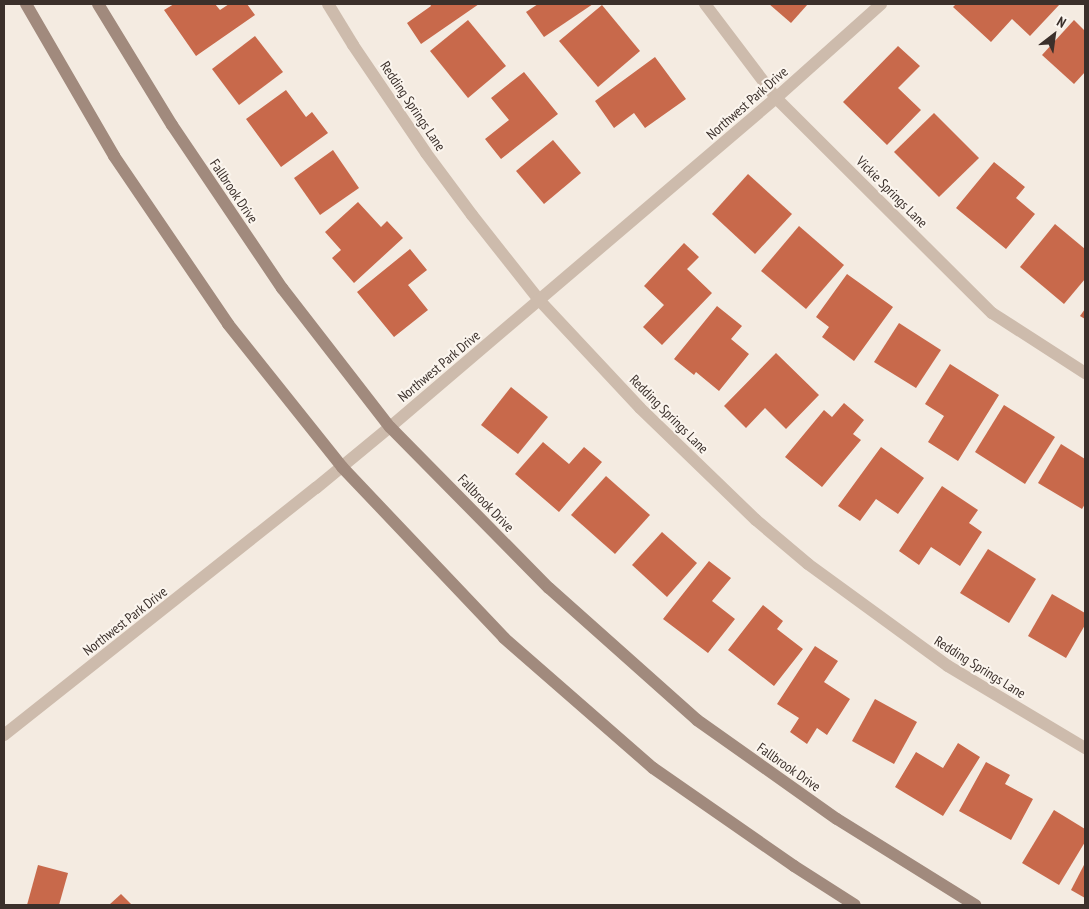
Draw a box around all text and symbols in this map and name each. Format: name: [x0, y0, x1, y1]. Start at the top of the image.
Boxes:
north arrow: [1029, 10, 1079, 60]
text: N: [1054, 12, 1069, 32]
street label: Redding Springs Lane: [377, 58, 449, 154]
street label: Northwest Park Drive: [703, 63, 791, 143]
street label: Vickie Springs Lane: [853, 153, 931, 231]
street label: Fallbrook Drive: [206, 156, 262, 226]
street label: Northwest Park Drive: [394, 327, 484, 405]
street label: Redding Springs Lane: [626, 371, 712, 457]
street label: Fallbrook Drive: [454, 471, 518, 535]
street label: Northwest Park Drive: [79, 583, 171, 659]
street label: Redding Springs Lane: [931, 632, 1029, 702]
street label: Fallbrook Drive: [754, 739, 824, 795]

